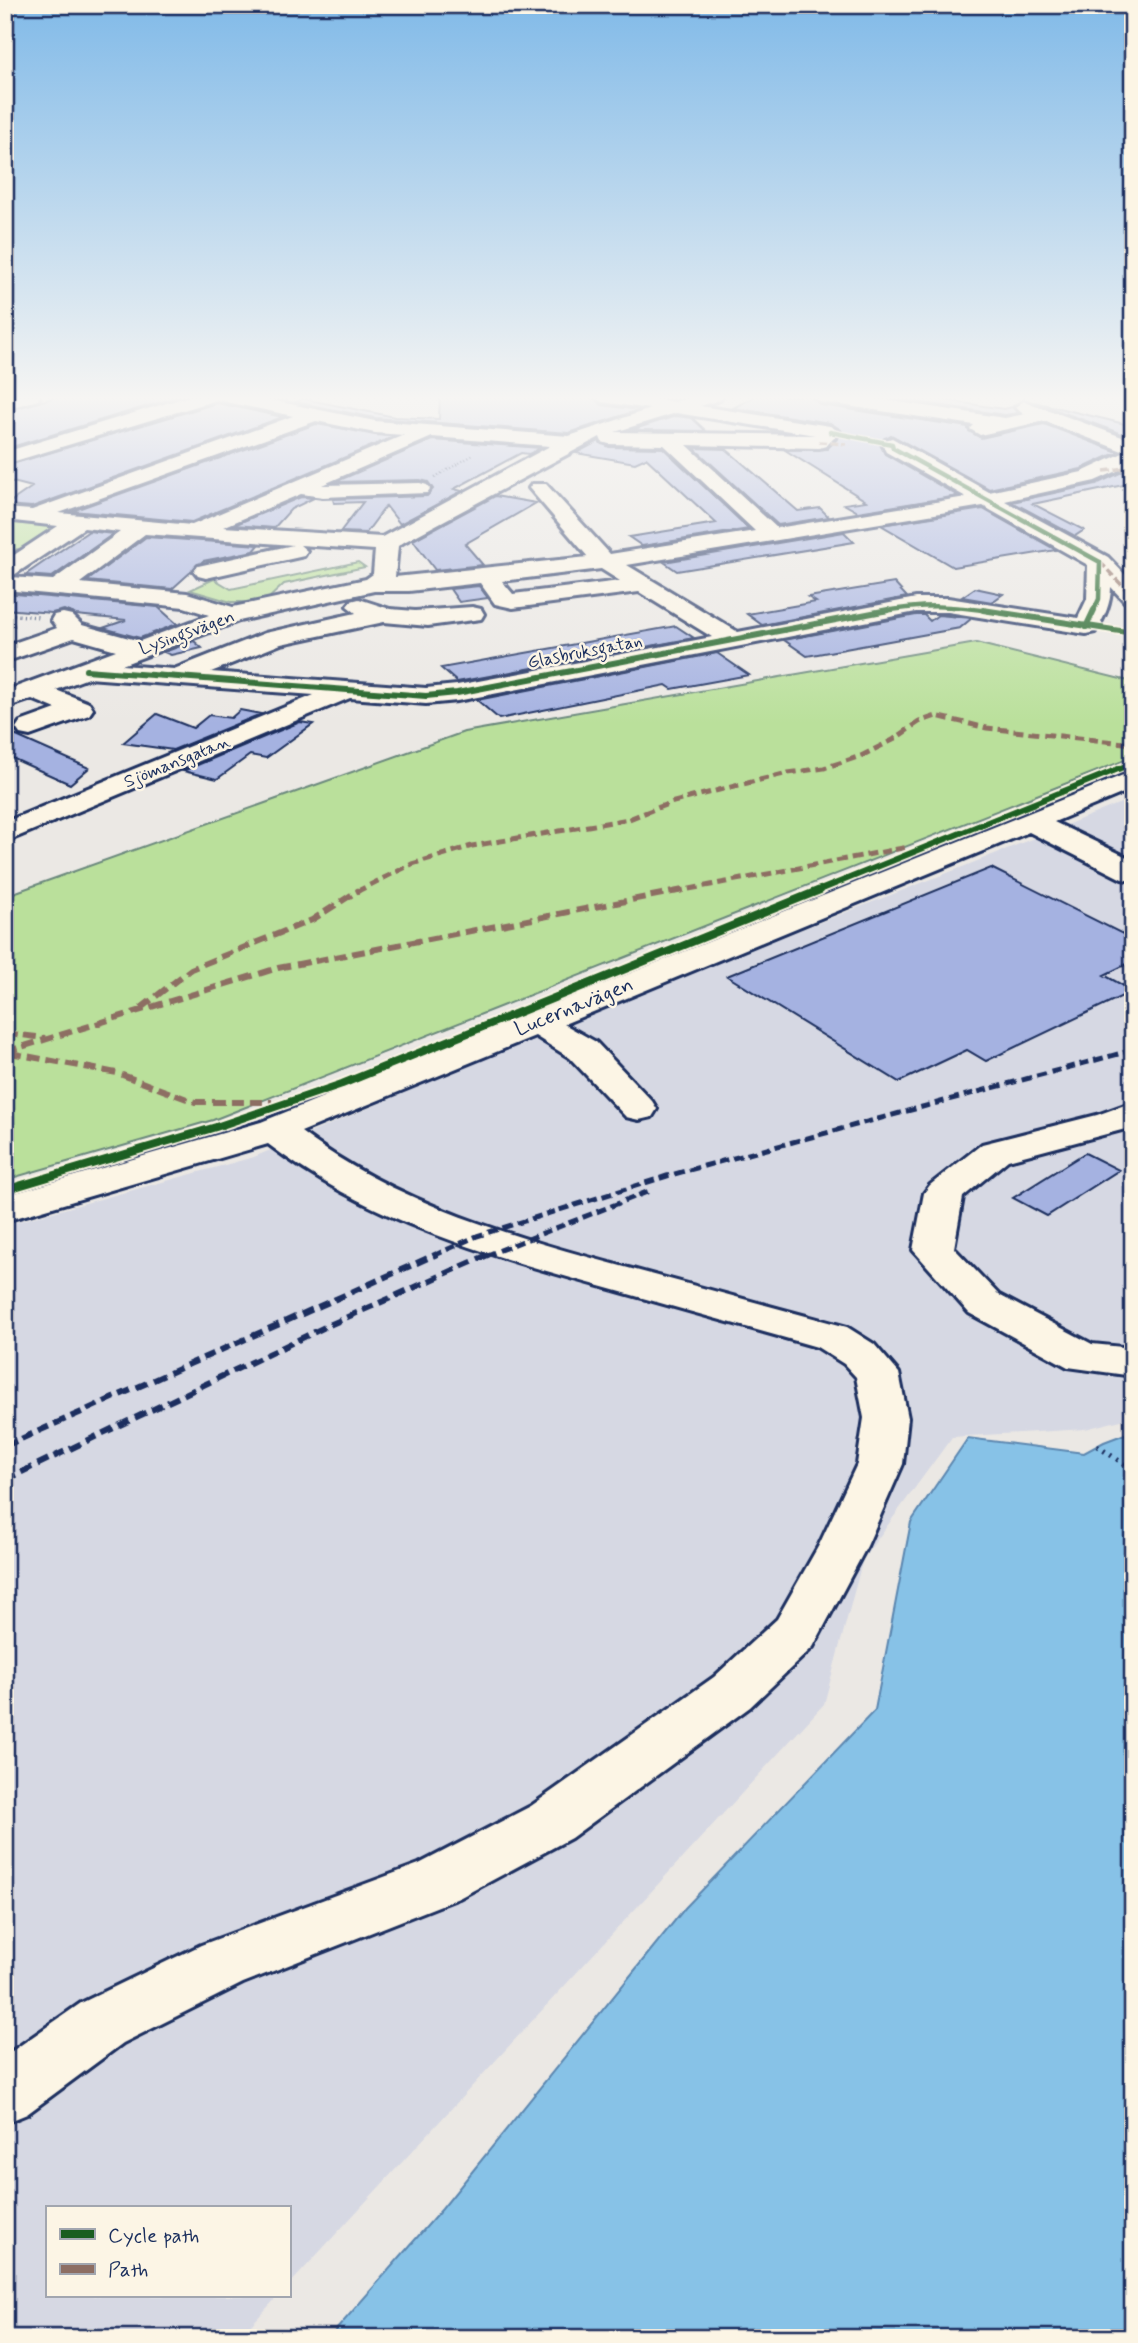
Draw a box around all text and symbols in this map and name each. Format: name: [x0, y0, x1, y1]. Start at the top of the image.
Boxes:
street label: Lysingsvägen: [136, 605, 239, 663]
street label: Glasbruksgatan: [525, 629, 645, 677]
street label: Sjömansgatan: [120, 730, 234, 794]
street label: Lucernavägen: [511, 970, 637, 1044]
legend: [46, 2206, 290, 2298]
text: Cycle path: [108, 2222, 199, 2250]
text: Path: [108, 2256, 148, 2284]

